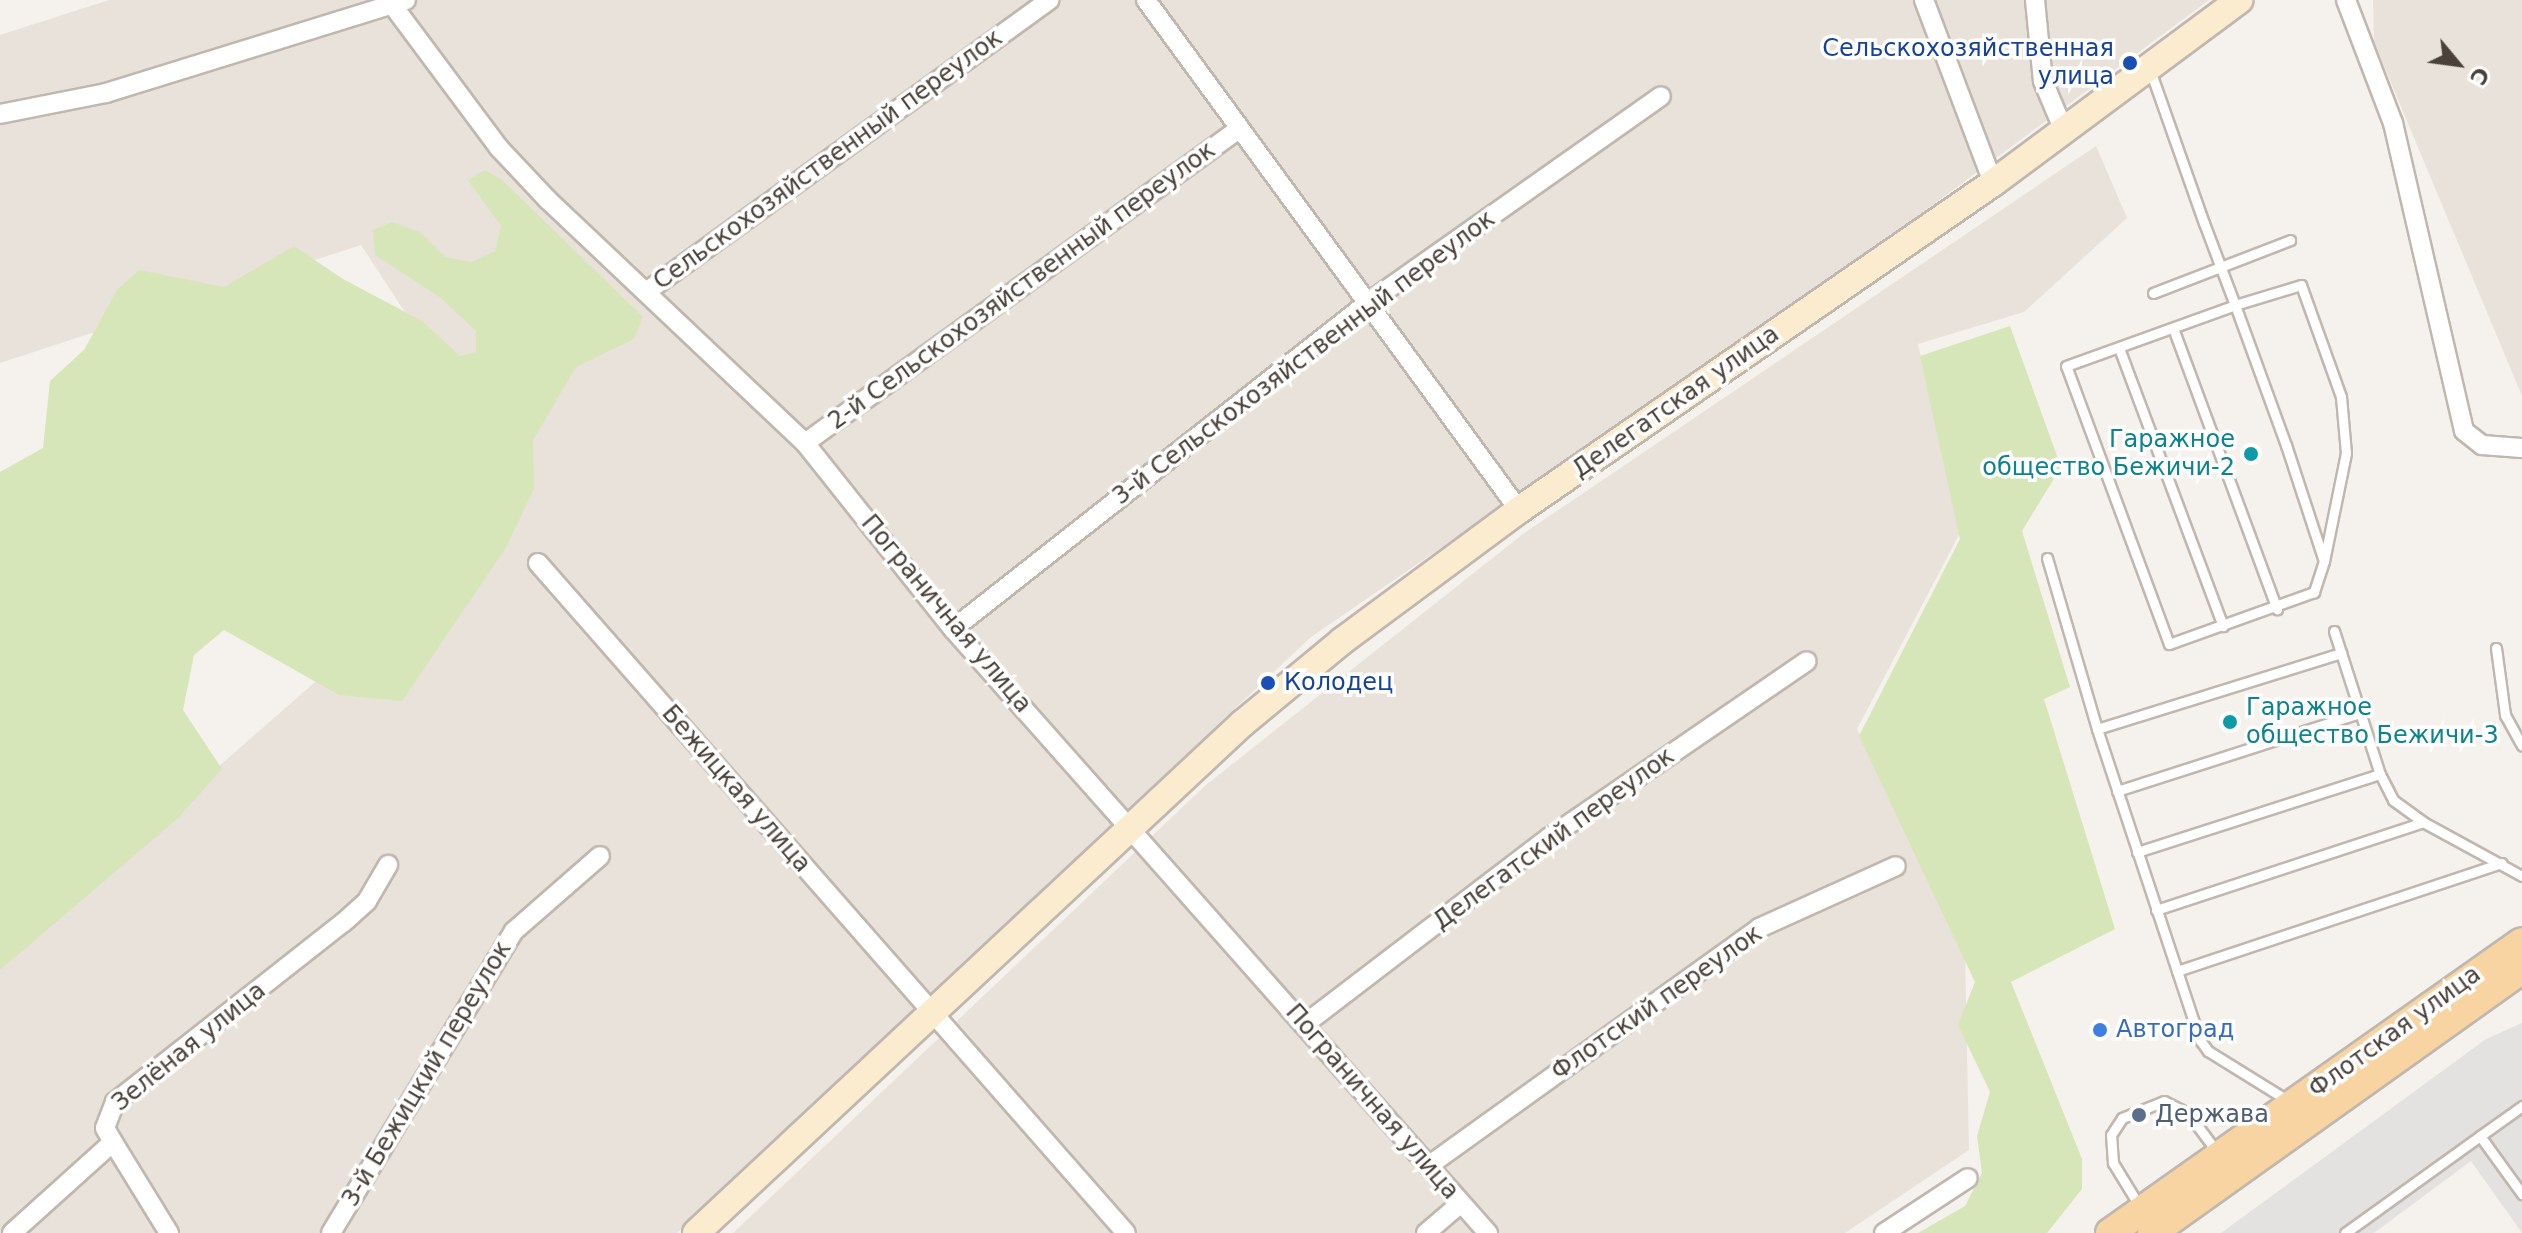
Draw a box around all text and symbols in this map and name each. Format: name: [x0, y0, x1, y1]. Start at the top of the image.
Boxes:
street label: Сельскохозяйственный переулок: [648, 24, 1008, 296]
north arrow: [2418, 24, 2498, 104]
place label: Сельскохозяйственная улица: [1822, 35, 2114, 91]
marker: Сельскохозяйственная улица: [2121, 54, 2139, 72]
text: С: [2465, 63, 2494, 89]
street label: 2-й Сельскохозяйственный переулок: [823, 136, 1221, 436]
street label: 3-й Сельскохозяйственный переулок: [1107, 205, 1501, 511]
street label: Делегатская улица: [1567, 320, 1785, 484]
place label: Гаражное общество Бежичи-2: [1982, 426, 2235, 482]
marker: Гаражное общество Бежичи-2: [2242, 445, 2260, 463]
street label: Пограничная улица: [855, 509, 1037, 719]
place label: Колодец: [1284, 669, 1393, 697]
marker: Колодец: [1259, 674, 1277, 692]
place label: Гаражное общество Бежичи-3: [2246, 694, 2499, 750]
street label: Бежицкая улица: [656, 699, 816, 879]
marker: Гаражное общество Бежичи-3: [2221, 713, 2239, 731]
street label: Делегатский переулок: [1428, 742, 1680, 936]
street label: Флотский переулок: [1546, 919, 1768, 1087]
street label: 3-й Бежицкий переулок: [336, 936, 518, 1212]
street label: Флотская улица: [2303, 960, 2487, 1104]
street label: Зелёная улица: [107, 976, 271, 1118]
street label: Пограничная улица: [1279, 998, 1465, 1206]
place label: Автоград: [2116, 1016, 2234, 1044]
marker: Автоград: [2091, 1021, 2109, 1039]
place label: Держава: [2155, 1101, 2269, 1129]
marker: Держава: [2130, 1106, 2148, 1124]

